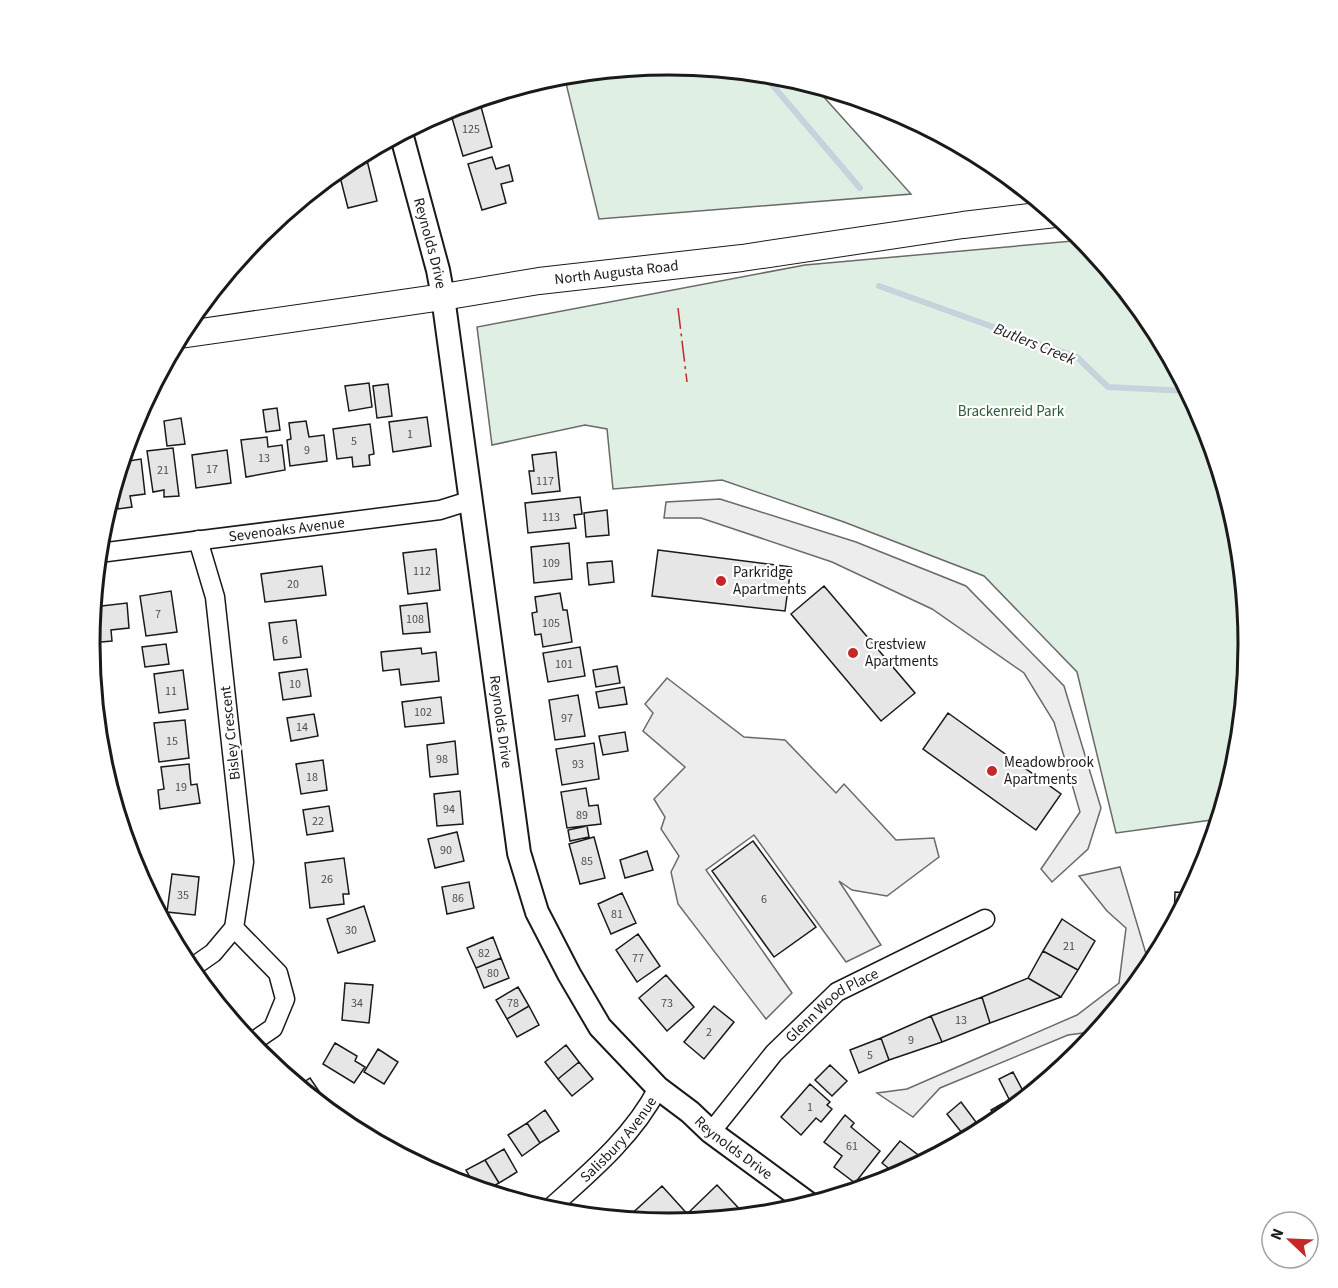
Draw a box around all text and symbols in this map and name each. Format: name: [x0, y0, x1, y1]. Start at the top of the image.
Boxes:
house number: 125: [462, 121, 480, 138]
street label: Reynolds Drive: [408, 195, 451, 290]
street label: North Augusta Road: [553, 255, 680, 290]
water label: Butlers Creek: [990, 318, 1079, 370]
park label: Brackenreid Park: [958, 401, 1065, 422]
house number: 1: [407, 426, 413, 443]
house number: 5: [351, 433, 357, 450]
house number: 9: [304, 442, 310, 459]
house number: 13: [258, 450, 270, 467]
house number: 17: [206, 461, 218, 478]
house number: 21: [157, 462, 169, 479]
house number: 117: [536, 473, 554, 490]
house number: 113: [542, 509, 560, 526]
street label: Sevenoaks Avenue: [227, 512, 346, 548]
house number: 109: [542, 555, 560, 572]
place label: Parkridge Apartments: [733, 562, 806, 600]
house number: 112: [413, 563, 431, 580]
marker: Parkridge Apartments: [714, 574, 728, 588]
house number: 20: [287, 576, 299, 593]
house number: 7: [155, 606, 161, 623]
house number: 108: [406, 611, 424, 628]
house number: 105: [542, 615, 560, 632]
house number: 6: [282, 632, 288, 649]
place label: Crestview Apartments: [865, 634, 938, 672]
marker: Crestview Apartments: [846, 646, 860, 660]
house number: 101: [555, 656, 573, 673]
street label: Reynolds Drive: [484, 674, 517, 769]
house number: 10: [289, 676, 301, 693]
house number: 11: [165, 683, 177, 700]
street label: Bisley Crescent: [215, 685, 246, 781]
house number: 102: [414, 704, 432, 721]
house number: 97: [561, 710, 573, 727]
house number: 14: [296, 719, 308, 736]
house number: 15: [166, 733, 178, 750]
house number: 98: [436, 751, 448, 768]
place label: Meadowbrook Apartments: [1004, 752, 1094, 790]
house number: 93: [572, 756, 584, 773]
marker: Meadowbrook Apartments: [985, 764, 999, 778]
house number: 18: [306, 769, 318, 786]
house number: 19: [175, 779, 187, 796]
house number: 94: [443, 801, 455, 818]
house number: 89: [576, 807, 588, 824]
house number: 22: [312, 813, 324, 830]
house number: 90: [440, 842, 452, 859]
house number: 85: [581, 853, 593, 870]
house number: 26: [321, 871, 333, 888]
house number: 35: [177, 887, 189, 904]
house number: 86: [452, 890, 464, 907]
house number: 6: [761, 891, 767, 908]
house number: 81: [611, 906, 623, 923]
house number: 30: [345, 922, 357, 939]
house number: 21: [1063, 938, 1075, 955]
house number: 82: [478, 945, 490, 962]
house number: 77: [632, 950, 644, 967]
street label: Glenn Wood Place: [781, 963, 882, 1047]
house number: 80: [487, 965, 499, 982]
house number: 34: [351, 995, 363, 1012]
house number: 78: [507, 995, 519, 1012]
house number: 73: [661, 995, 673, 1012]
house number: 13: [955, 1012, 967, 1029]
house number: 2: [706, 1024, 712, 1041]
house number: 9: [908, 1032, 914, 1049]
house number: 5: [867, 1047, 873, 1064]
street label: Salisbury Avenue: [576, 1093, 662, 1187]
house number: 1: [807, 1099, 813, 1116]
street label: Reynolds Drive: [689, 1111, 777, 1185]
house number: 61: [846, 1138, 858, 1155]
north arrow: [1260, 1210, 1320, 1270]
text: N: [1265, 1225, 1289, 1244]

